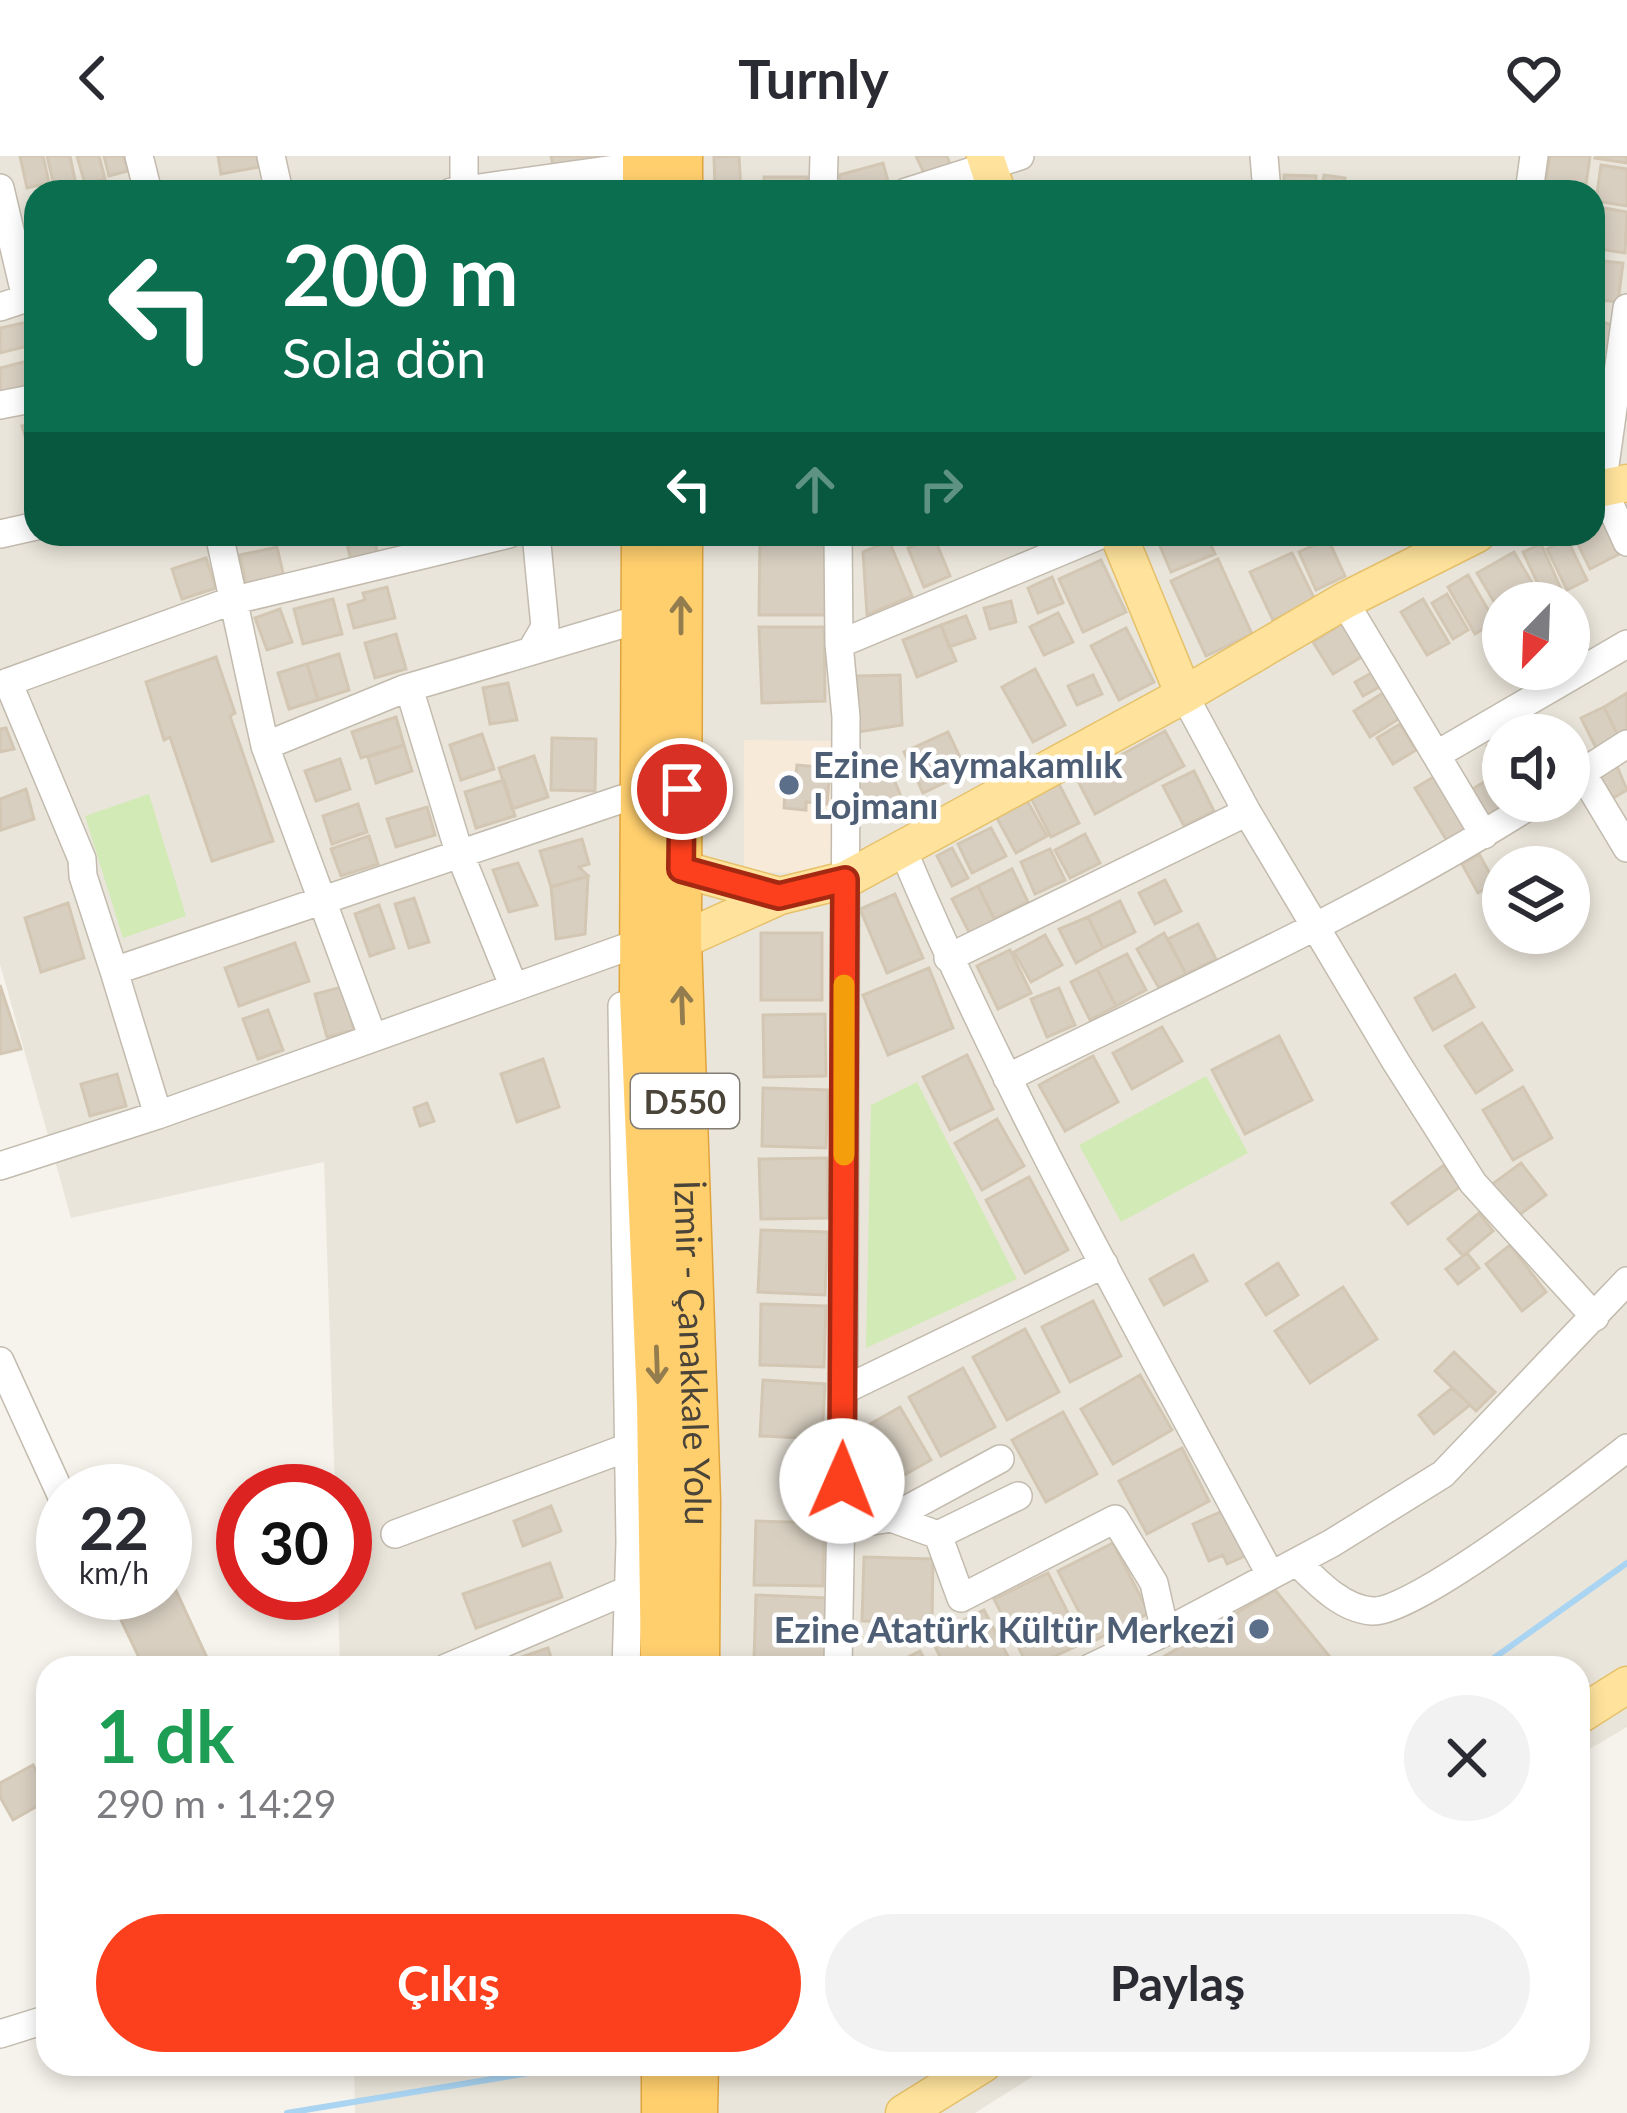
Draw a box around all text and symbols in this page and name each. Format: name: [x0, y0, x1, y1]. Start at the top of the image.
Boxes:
icon: back: [60, 45, 126, 111]
icon: heart: [1501, 45, 1567, 111]
text: Turnly: [738, 46, 889, 111]
text: 200 m: [282, 223, 519, 324]
icon: left: [84, 228, 240, 384]
text: Sola dön: [282, 325, 486, 390]
icon: left: [656, 456, 722, 522]
icon: ahead: [782, 456, 848, 522]
icon: right: [908, 456, 974, 522]
north arrow: [1482, 582, 1590, 690]
map controls: [1482, 582, 1590, 954]
one-way arrow: [670, 596, 693, 635]
button: sound: [1482, 714, 1590, 822]
pin: [631, 738, 733, 840]
place label: Ezine Kaymakamlık Lojmanı: [813, 742, 1123, 827]
icon: arrive: [649, 756, 715, 822]
marker: Ezine Kaymakamlık Lojmanı: [776, 772, 802, 798]
button: layers: [1482, 846, 1590, 954]
one-way arrow: [670, 986, 693, 1025]
road number: D550: [631, 1074, 739, 1128]
street label: İzmir - Çanakkale Yolu: [666, 1179, 721, 1526]
one-way arrow: [646, 1345, 669, 1384]
position arrow: [779, 1418, 905, 1544]
speed limit sign: 30: [216, 1464, 372, 1620]
text: 22: [79, 1491, 149, 1563]
text: km/h: [79, 1554, 149, 1590]
place label: Ezine Atatürk Kültür Merkezi: [774, 1607, 1235, 1651]
marker: Ezine Atatürk Kültür Merkezi: [1246, 1616, 1272, 1642]
text: 1 dk: [96, 1692, 235, 1778]
button: close: [1404, 1695, 1530, 1821]
text: 290 m · 14:29: [96, 1780, 336, 1826]
button: Çıkış: [96, 1914, 801, 2052]
button: Paylaş: [825, 1914, 1530, 2052]

